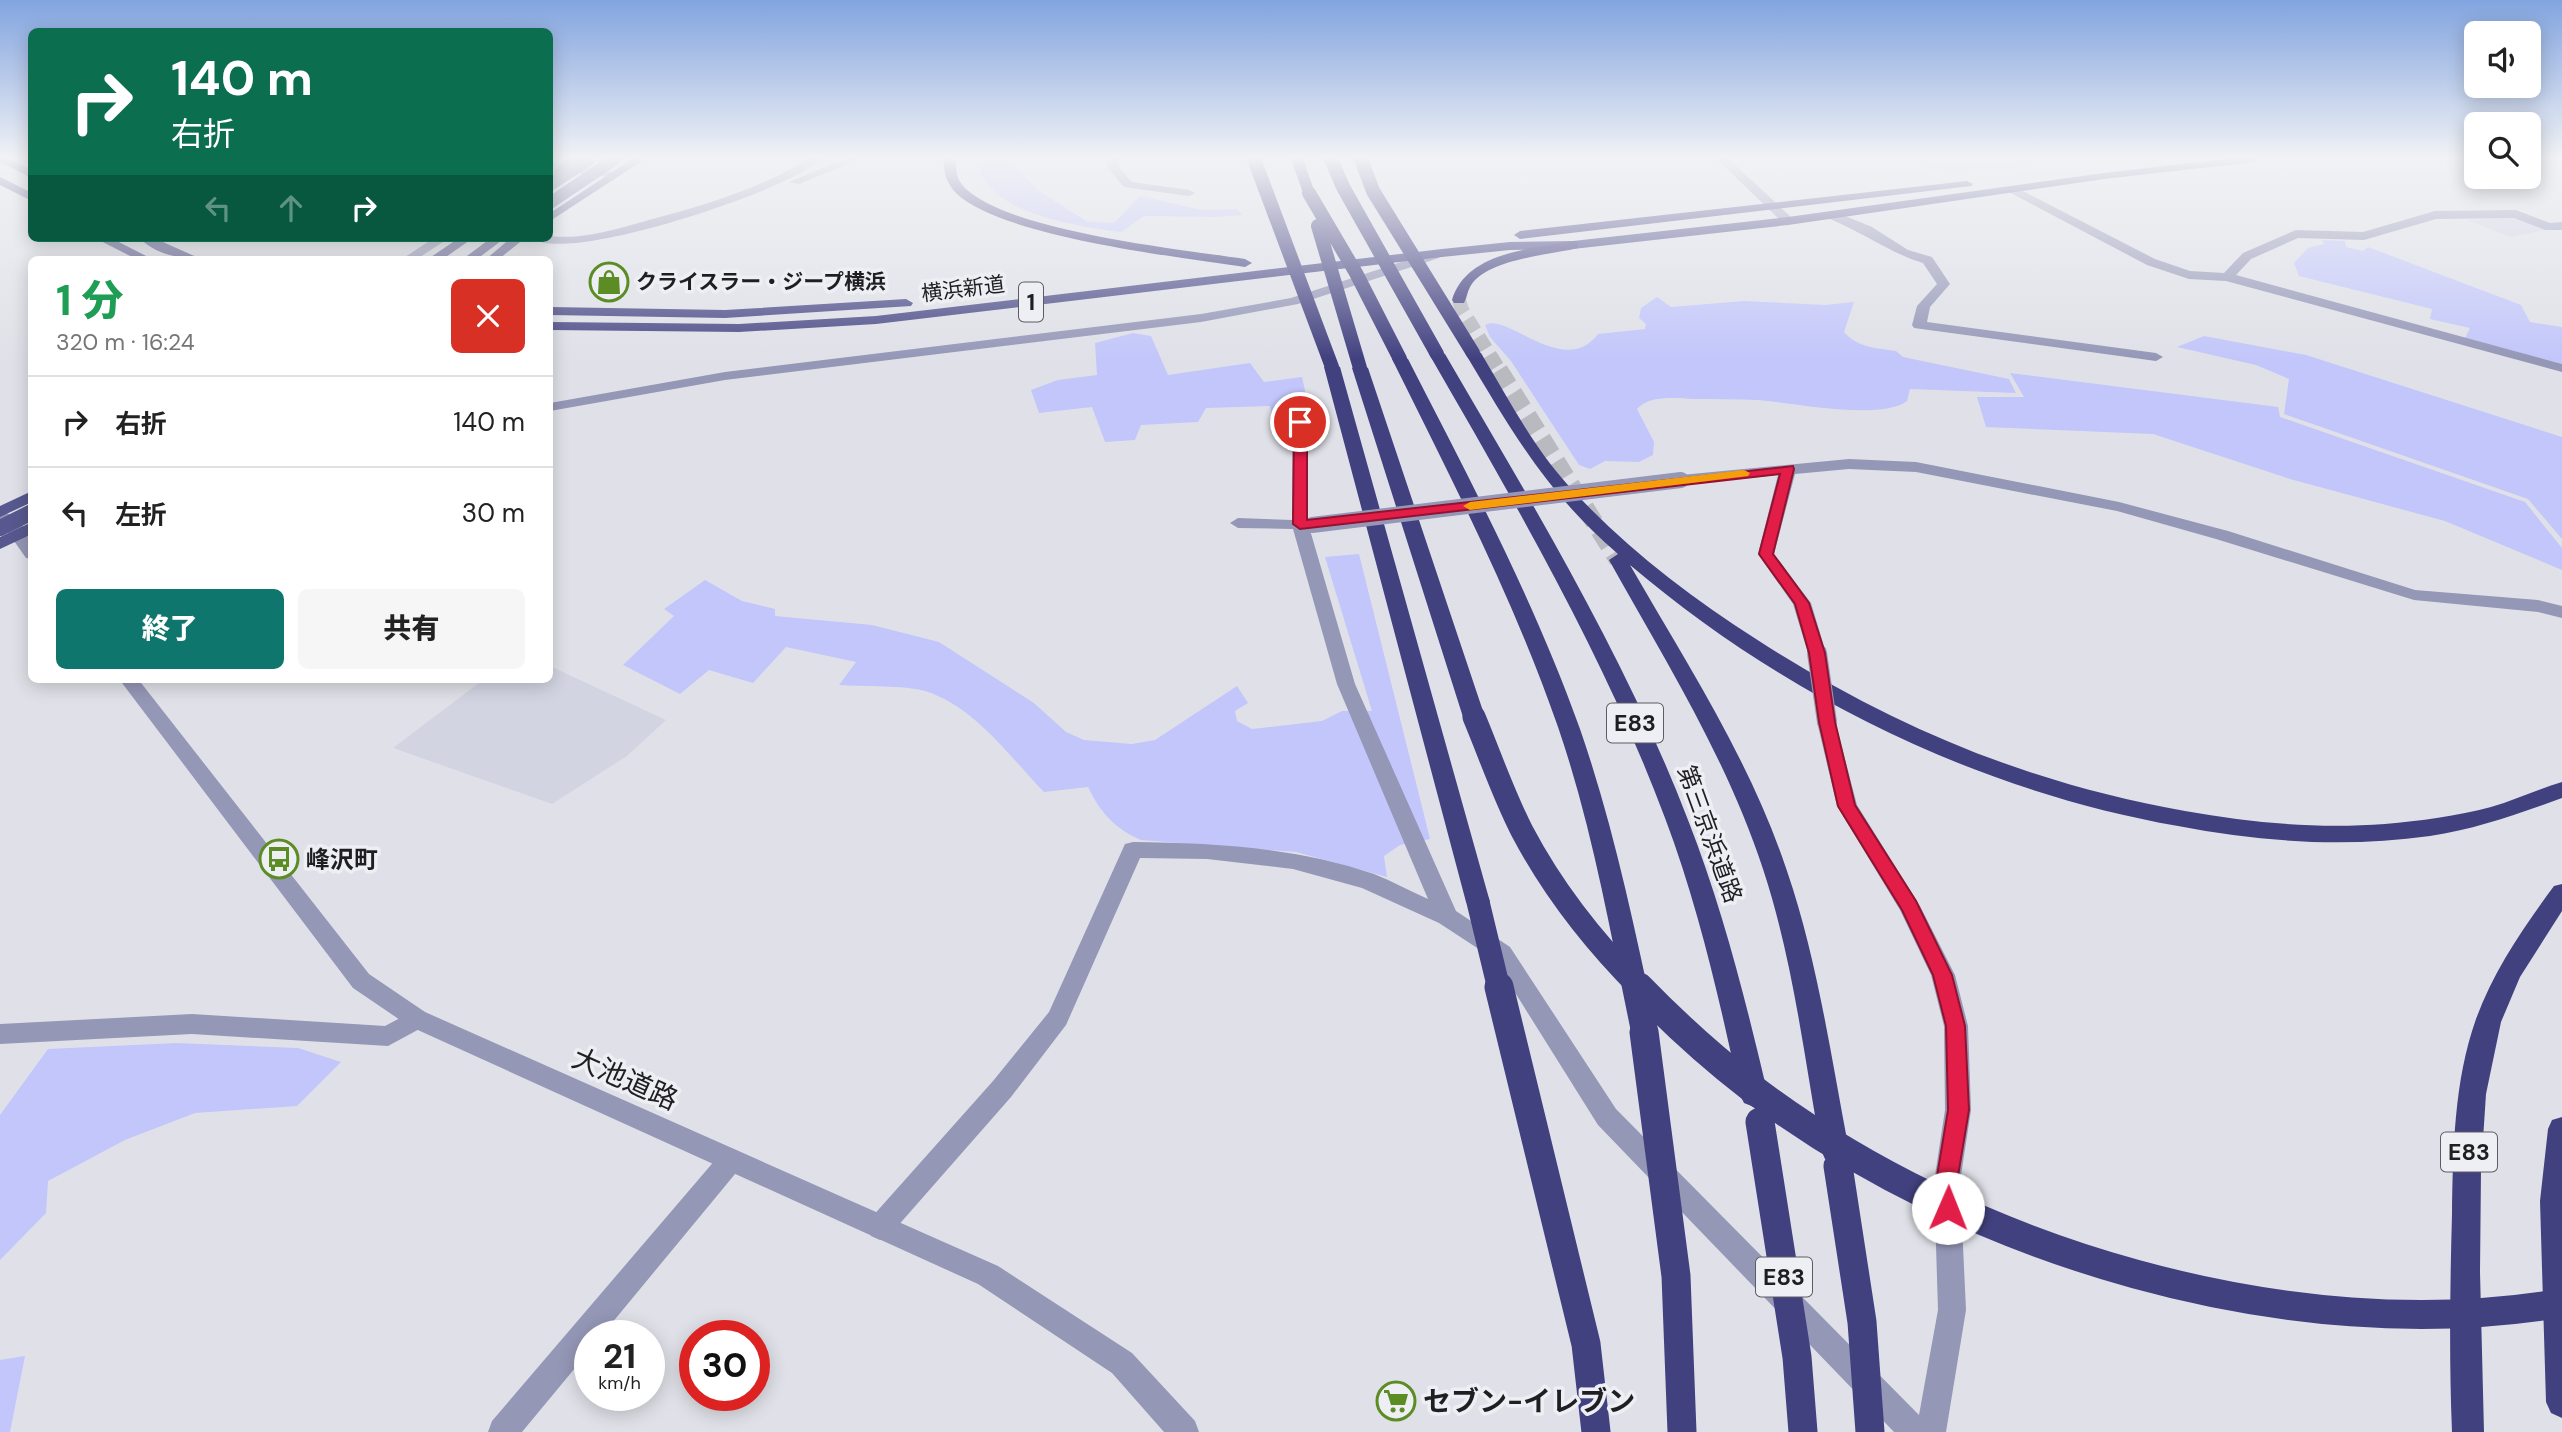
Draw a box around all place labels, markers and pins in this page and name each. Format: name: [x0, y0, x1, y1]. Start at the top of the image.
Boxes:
shop icon: クライスラー・ジープ横浜: [588, 261, 630, 303]
place label: クライスラー・ジープ横浜: [636, 268, 886, 296]
pin: [1270, 392, 1330, 452]
bus stop icon: 峰沢町: [258, 838, 300, 880]
place label: 峰沢町: [306, 844, 378, 875]
supermarket icon: セブン-イレブン: [1375, 1380, 1417, 1422]
place label: セブン-イレブン: [1423, 1383, 1635, 1420]

